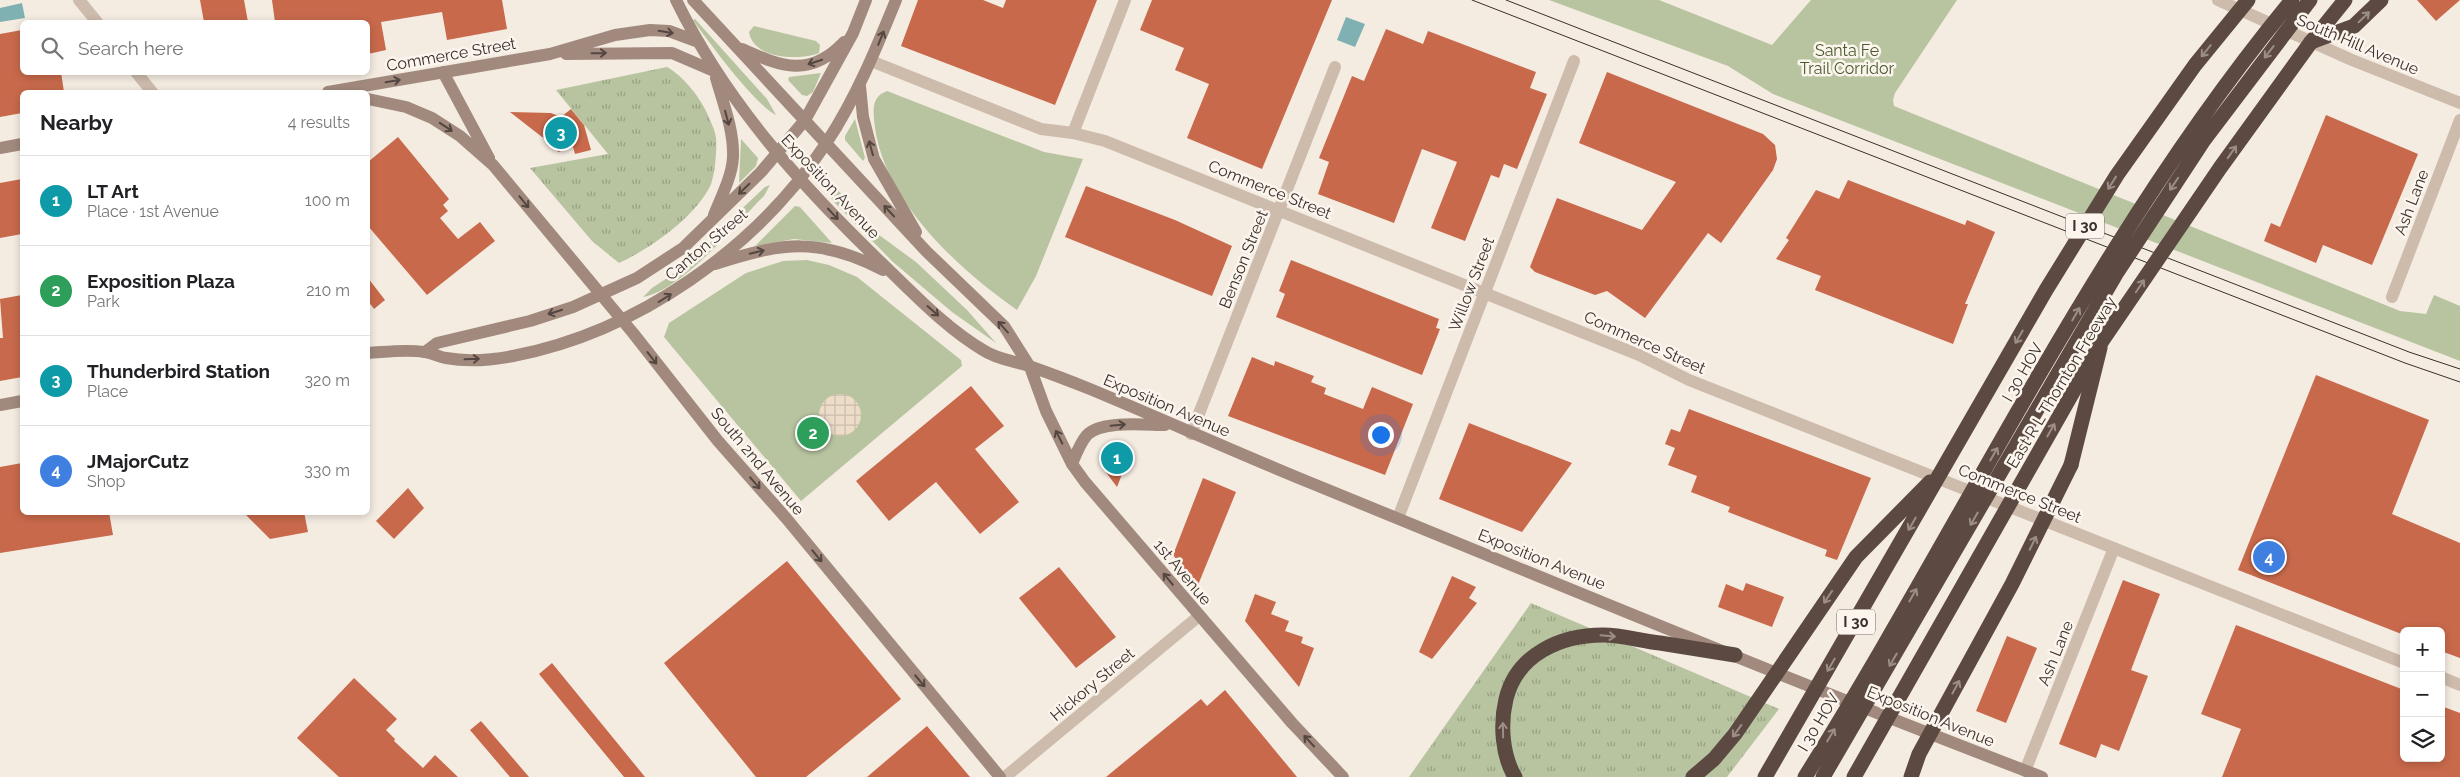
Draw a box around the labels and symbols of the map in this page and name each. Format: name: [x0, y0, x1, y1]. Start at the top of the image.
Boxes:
street label: South Hill Avenue: [2294, 10, 2422, 79]
one-way arrow: [2357, 11, 2370, 23]
one-way arrow: [657, 27, 673, 37]
one-way arrow: [877, 30, 886, 45]
street label: Commerce Street: [385, 34, 518, 75]
park label: Santa Fe Trail Corridor: [1800, 41, 1895, 78]
one-way arrow: [2201, 45, 2212, 58]
one-way arrow: [2263, 45, 2274, 58]
one-way arrow: [590, 48, 607, 58]
one-way arrow: [807, 57, 823, 67]
one-way arrow: [384, 75, 400, 85]
one-way arrow: [723, 109, 733, 125]
pin: 3: [545, 114, 577, 152]
one-way arrow: [438, 122, 452, 132]
street label: Exposition Avenue: [777, 130, 884, 242]
one-way arrow: [865, 140, 875, 156]
one-way arrow: [2227, 145, 2237, 159]
street label: Commerce Street: [1205, 156, 1335, 223]
street label: Ash Lane: [2390, 167, 2433, 238]
one-way arrow: [2106, 176, 2116, 190]
one-way arrow: [2169, 177, 2179, 191]
one-way arrow: [738, 183, 751, 195]
one-way arrow: [519, 195, 530, 208]
street label: Canton Street: [661, 204, 752, 284]
one-way arrow: [883, 204, 895, 217]
street label: Benson Street: [1215, 207, 1272, 311]
one-way arrow: [827, 208, 839, 220]
road number: I 30: [2066, 214, 2104, 238]
street label: Willow Street: [1445, 234, 1498, 334]
one-way arrow: [749, 246, 765, 256]
one-way arrow: [2135, 279, 2145, 293]
one-way arrow: [658, 292, 672, 302]
street label: East R L Thornton Freeway: [2003, 293, 2120, 472]
one-way arrow: [927, 305, 940, 316]
street label: Commerce Street: [1581, 307, 1709, 378]
one-way arrow: [2071, 307, 2081, 322]
one-way arrow: [548, 308, 564, 318]
one-way arrow: [997, 320, 1009, 333]
one-way arrow: [2013, 330, 2023, 344]
street label: I 30 HOV: [1998, 339, 2047, 405]
one-way arrow: [647, 351, 658, 364]
one-way arrow: [464, 355, 480, 364]
street label: Exposition Avenue: [1101, 370, 1233, 441]
street label: South 2nd Avenue: [707, 404, 808, 519]
pin: 2: [797, 414, 829, 452]
one-way arrow: [1110, 421, 1126, 430]
your location: [1368, 422, 1394, 448]
one-way arrow: [2047, 424, 2057, 438]
one-way arrow: [1054, 430, 1063, 445]
pin: 1: [1101, 439, 1133, 477]
one-way arrow: [1989, 447, 1999, 462]
street label: Commerce Street: [1955, 460, 2085, 527]
one-way arrow: [749, 477, 761, 490]
one-way arrow: [1969, 512, 1979, 526]
one-way arrow: [1906, 517, 1916, 531]
street label: Exposition Avenue: [1475, 525, 1608, 594]
street label: 1st Avenue: [1150, 536, 1216, 609]
one-way arrow: [2029, 536, 2038, 551]
pin: 4: [2253, 538, 2285, 576]
one-way arrow: [811, 549, 822, 562]
one-way arrow: [1162, 573, 1173, 586]
one-way arrow: [1908, 589, 1918, 603]
one-way arrow: [1823, 590, 1833, 604]
road number: I 30: [1837, 610, 1875, 634]
street label: Ash Lane: [2034, 618, 2077, 689]
one-way arrow: [1599, 631, 1615, 641]
street label: Hickory Street: [1046, 643, 1139, 725]
one-way arrow: [1888, 652, 1898, 667]
one-way arrow: [1826, 658, 1836, 673]
one-way arrow: [915, 674, 926, 687]
one-way arrow: [1951, 679, 1961, 694]
street label: Exposition Avenue: [1864, 682, 1997, 751]
street label: I 30 HOV: [1794, 690, 1843, 755]
one-way arrow: [1499, 723, 1508, 739]
one-way arrow: [1732, 724, 1742, 738]
one-way arrow: [1826, 729, 1836, 743]
one-way arrow: [1303, 735, 1315, 748]

